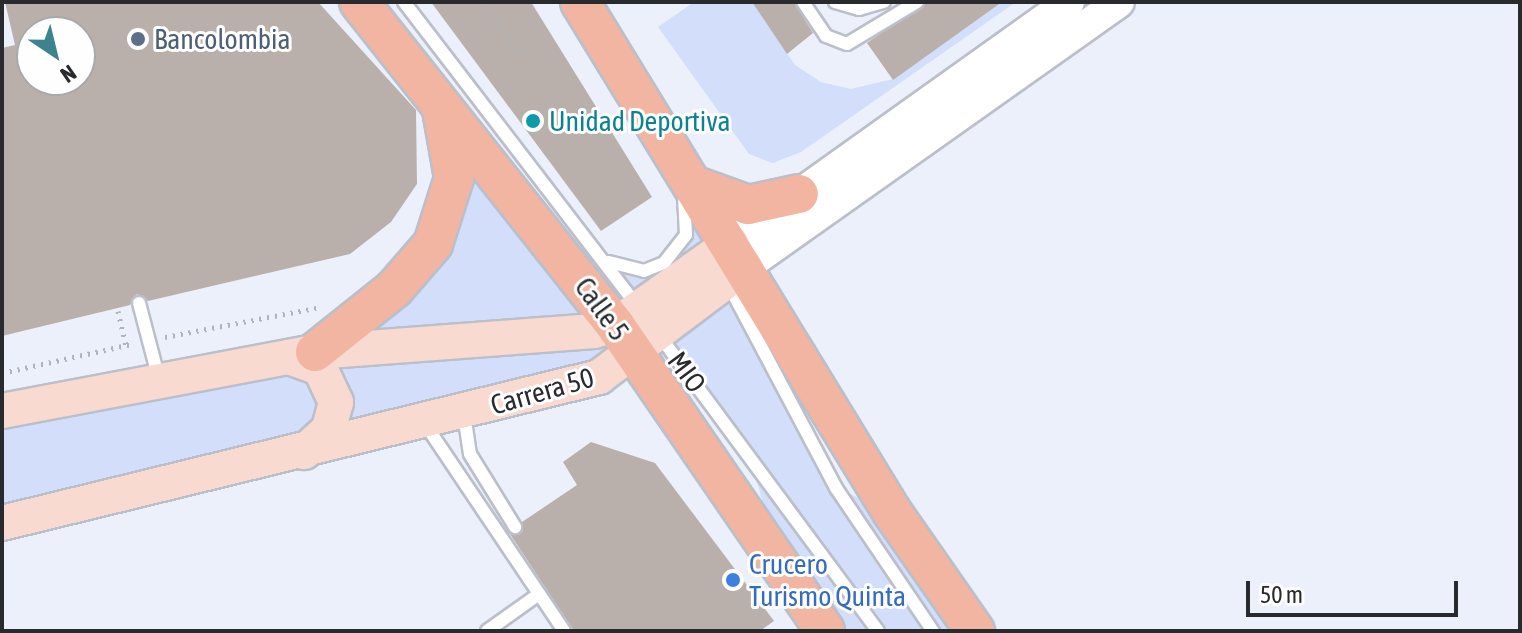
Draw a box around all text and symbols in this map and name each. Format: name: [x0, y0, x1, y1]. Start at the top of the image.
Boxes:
north arrow: [16, 16, 96, 96]
place label: Bancolombia: [154, 22, 291, 56]
marker: Bancolombia: [129, 30, 147, 48]
text: N: [56, 60, 81, 88]
place label: Unidad Deportiva: [549, 104, 731, 138]
marker: Unidad Deportiva: [524, 112, 542, 130]
street label: Calle 5: [568, 271, 636, 347]
street label: MIO: [661, 345, 713, 399]
street label: Carrera 50: [487, 360, 597, 422]
place label: Crucero Turismo Quinta: [749, 547, 906, 613]
scale bar: [1250, 565, 1462, 615]
marker: Crucero Turismo Quinta: [724, 571, 742, 589]
text: 50 m: [1260, 581, 1303, 608]

